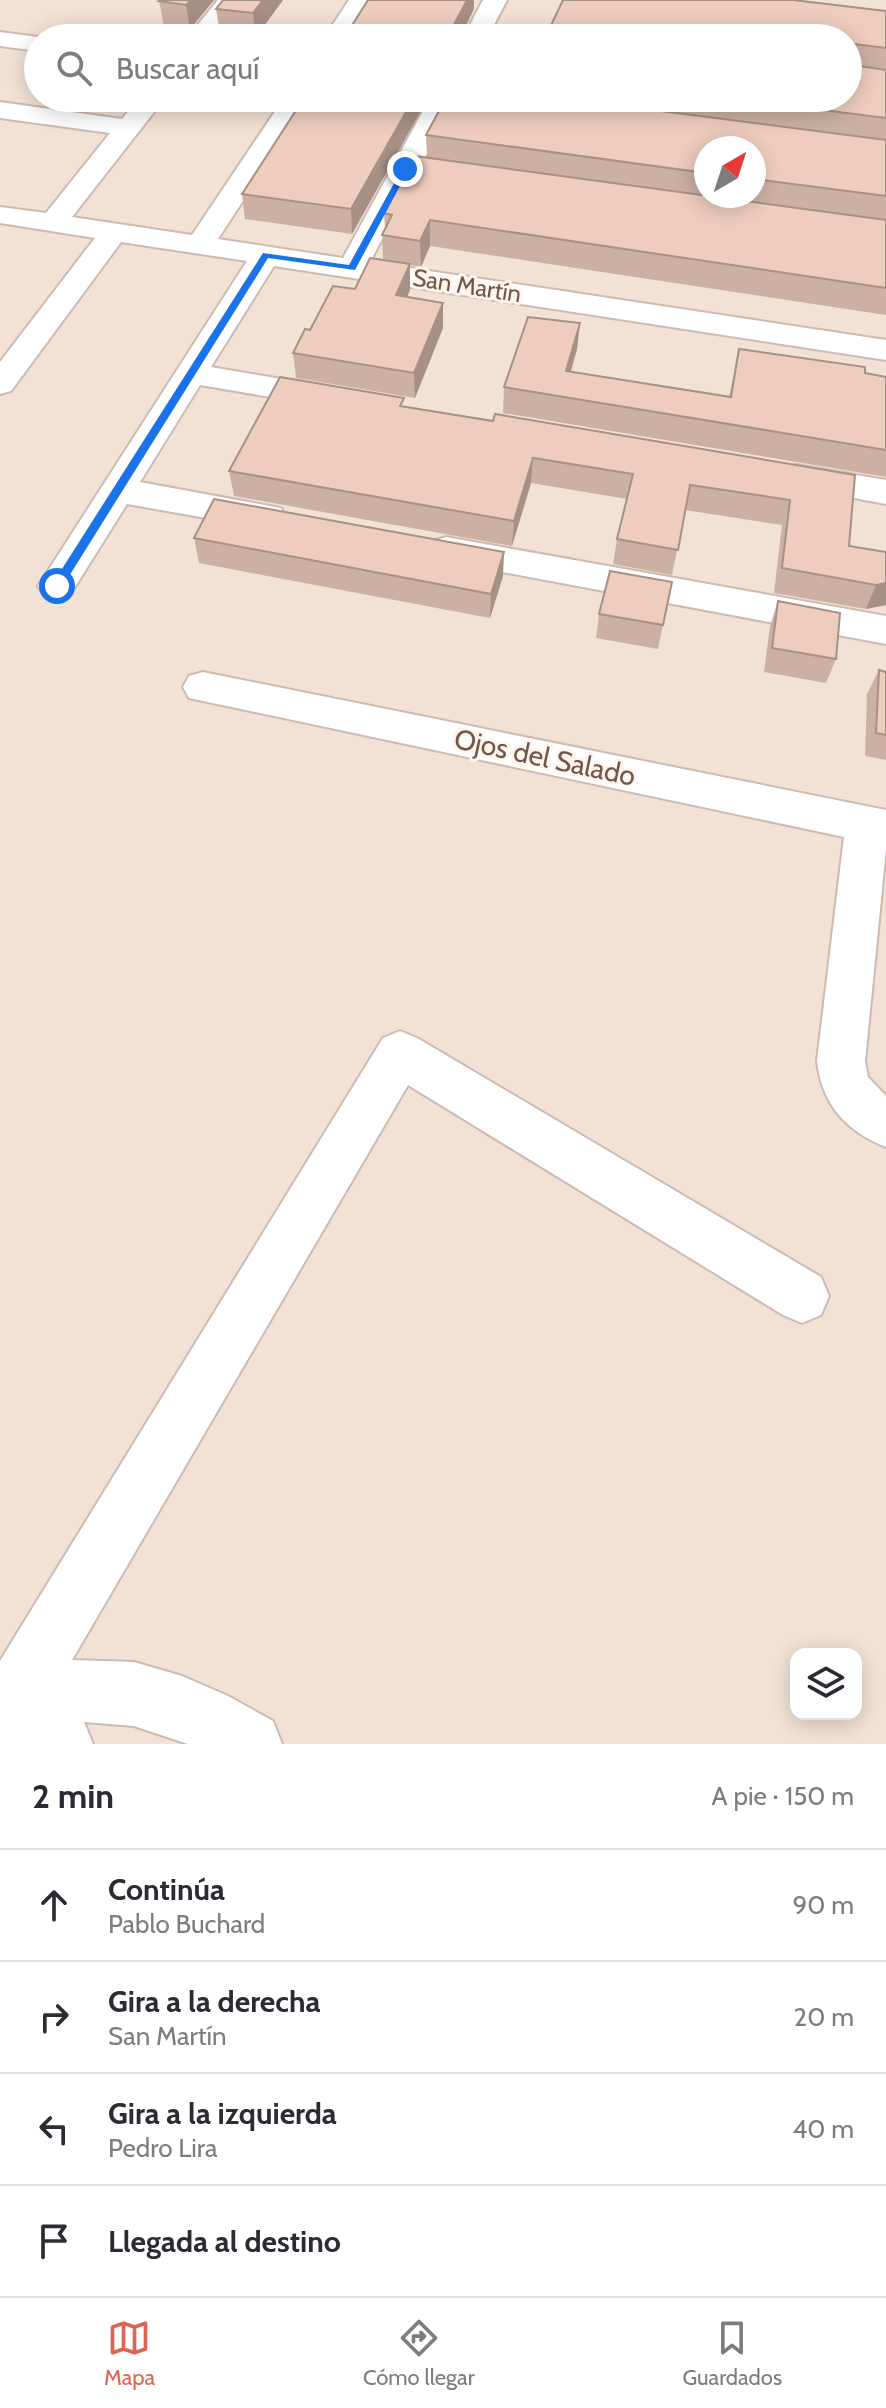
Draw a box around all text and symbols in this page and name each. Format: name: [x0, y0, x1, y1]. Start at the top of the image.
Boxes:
search box: [24, 24, 862, 112]
icon: search: [52, 46, 96, 90]
text: Buscar aquí: [116, 50, 259, 87]
north arrow: [694, 136, 766, 208]
route end: [387, 151, 423, 187]
street label: San Martín: [411, 263, 523, 308]
route start: [39, 568, 75, 604]
street label: Ojos del Salado: [451, 721, 639, 793]
map controls: [790, 1648, 862, 1720]
button: layers: [790, 1648, 862, 1720]
text: 2 min: [32, 1775, 114, 1817]
text: A pie · 150 m: [712, 1780, 854, 1812]
text: Continúa: [108, 1871, 225, 1908]
icon: ahead: [32, 1883, 76, 1927]
text: 90 m: [792, 1889, 854, 1921]
text: Pablo Buchard: [108, 1908, 265, 1940]
text: Gira a la derecha: [108, 1983, 320, 2020]
icon: right: [32, 1995, 76, 2039]
text: 20 m: [794, 2001, 854, 2033]
text: San Martín: [108, 2020, 227, 2052]
text: Gira a la izquierda: [108, 2095, 337, 2132]
icon: left: [32, 2107, 76, 2151]
text: 40 m: [792, 2113, 854, 2145]
text: Pedro Lira: [108, 2132, 217, 2164]
icon: arrive: [32, 2219, 76, 2263]
text: Llegada al destino: [108, 2223, 341, 2260]
tab: Mapa: [104, 2316, 155, 2391]
tab: Cómo llegar: [363, 2316, 475, 2391]
tab: Guardados: [682, 2316, 782, 2391]

